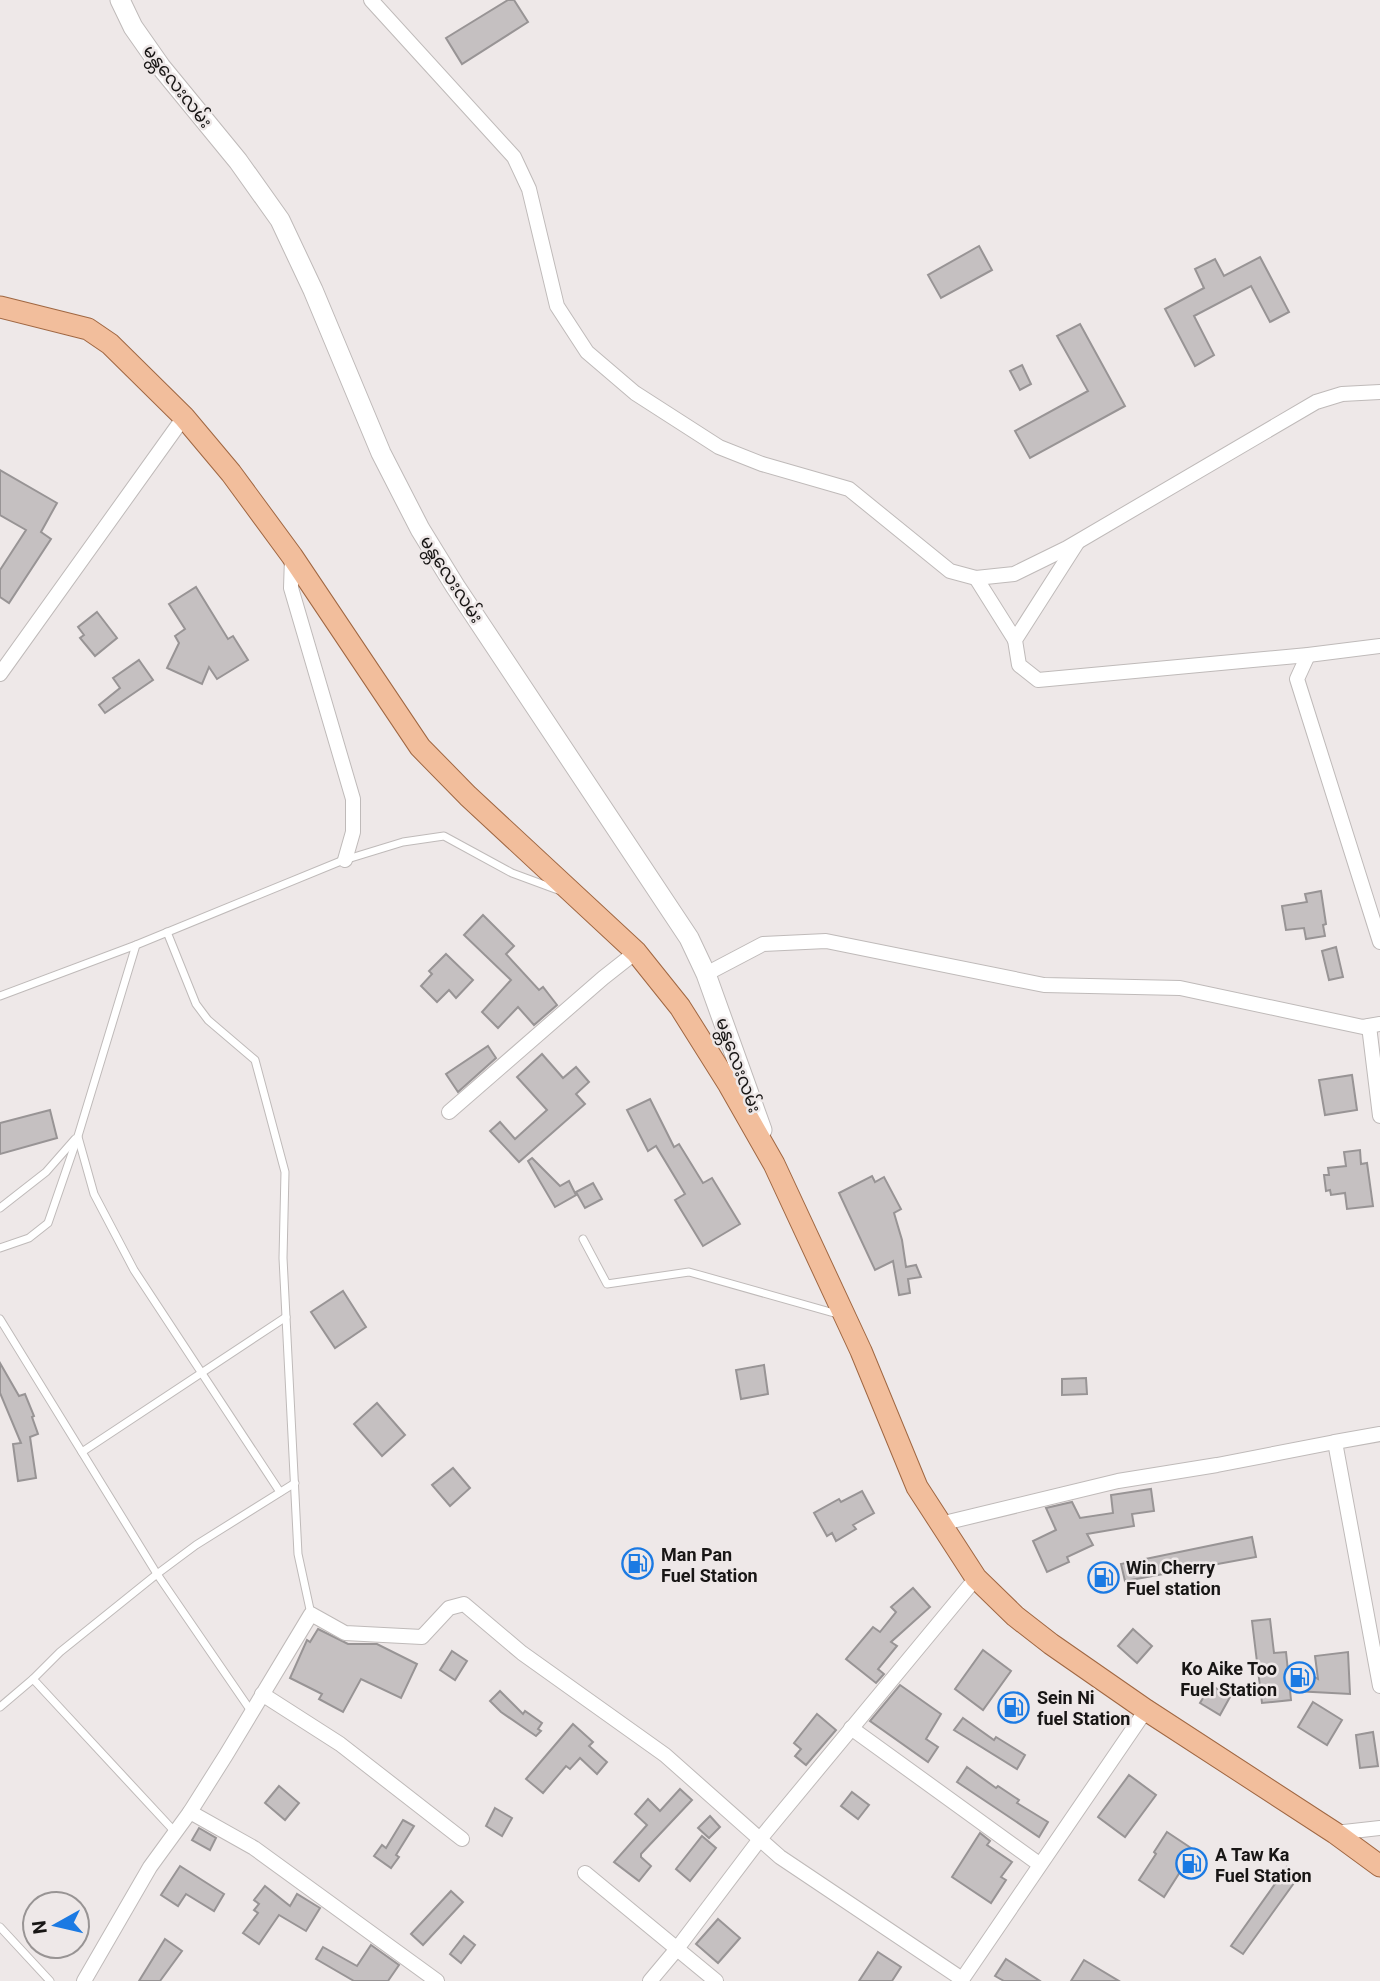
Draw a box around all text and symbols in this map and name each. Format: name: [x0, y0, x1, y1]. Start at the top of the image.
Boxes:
street label: မန္တလေးလမ်း: [135, 39, 219, 135]
street label: မန္တလေးလမ်း: [412, 530, 490, 629]
street label: မန္တလေးလမ်း: [707, 1014, 768, 1117]
place label: Man Pan Fuel Station: [661, 1544, 758, 1586]
fuel station icon: Man Pan Fuel Station: [621, 1547, 655, 1581]
place label: Win Cherry Fuel station: [1126, 1557, 1221, 1599]
fuel station icon: Win Cherry Fuel station: [1086, 1560, 1120, 1594]
place label: Ko Aike Too Fuel Station: [1180, 1658, 1277, 1700]
fuel station icon: Ko Aike Too Fuel Station: [1283, 1661, 1317, 1695]
place label: Sein Ni fuel Station: [1037, 1687, 1130, 1729]
fuel station icon: Sein Ni fuel Station: [997, 1690, 1031, 1724]
place label: A Taw Ka Fuel Station: [1215, 1844, 1312, 1886]
fuel station icon: A Taw Ka Fuel Station: [1175, 1847, 1209, 1881]
north arrow: [21, 1890, 91, 1960]
text: N: [27, 1919, 52, 1936]

